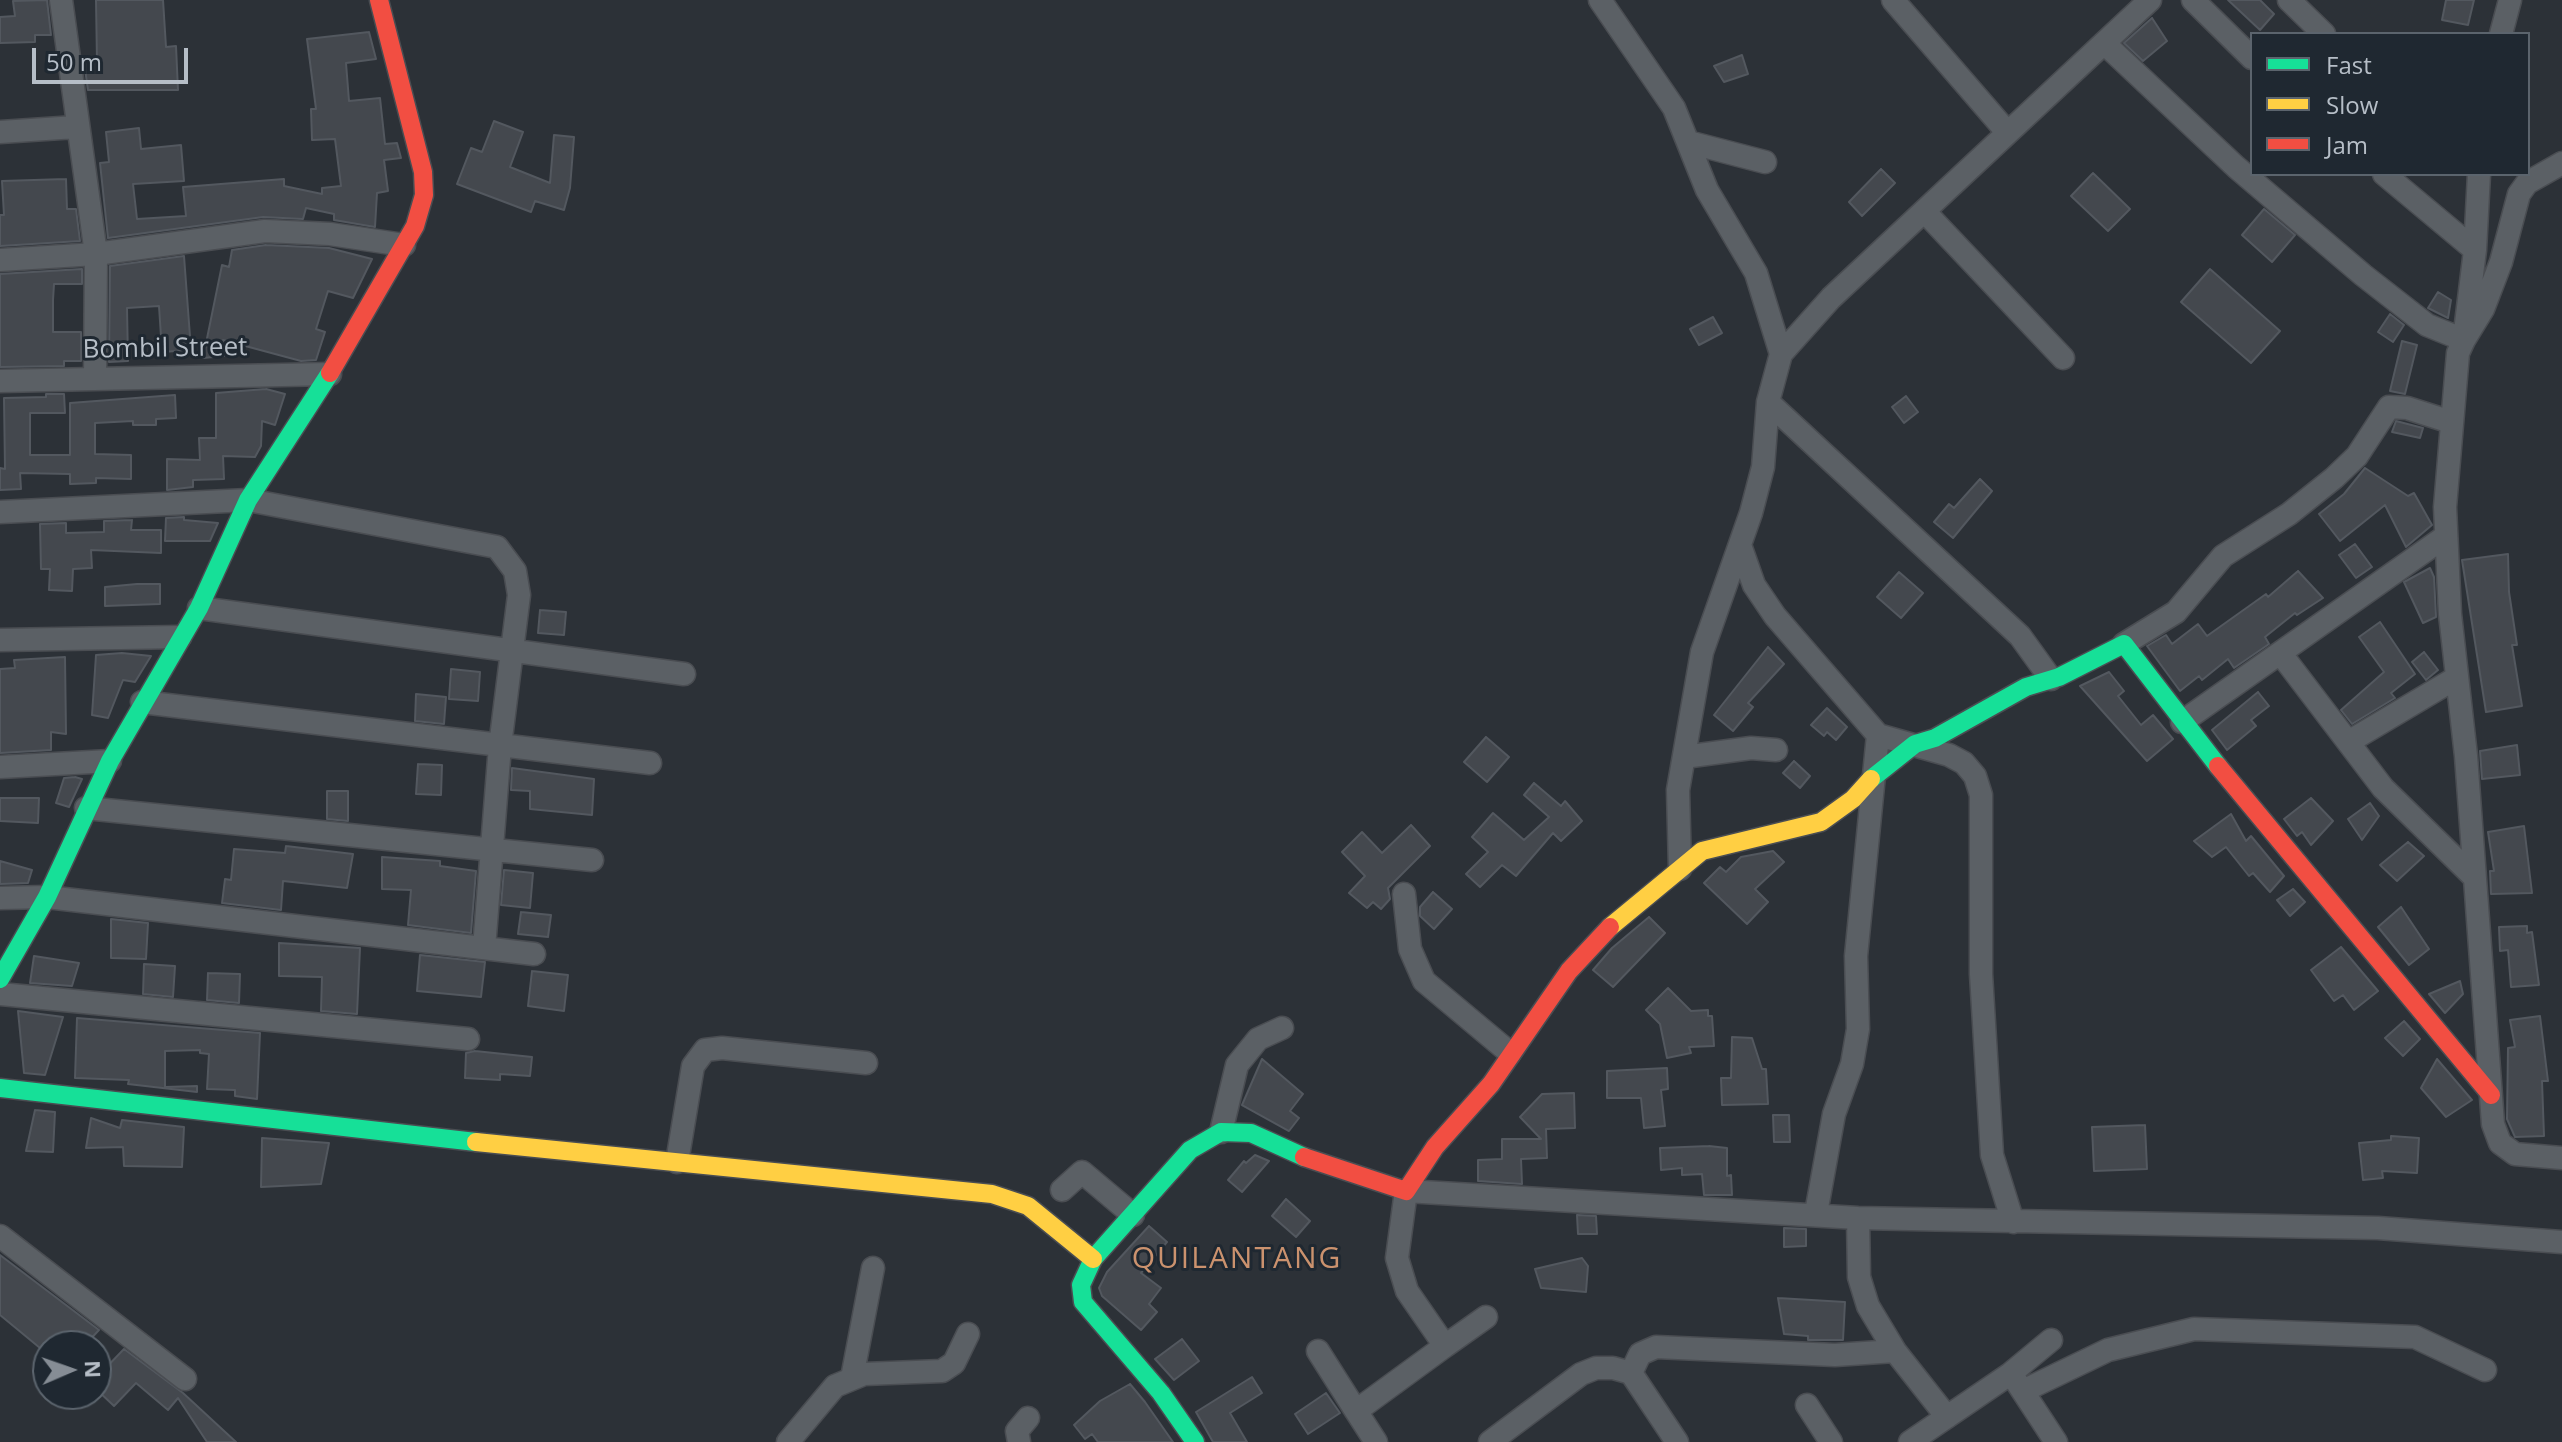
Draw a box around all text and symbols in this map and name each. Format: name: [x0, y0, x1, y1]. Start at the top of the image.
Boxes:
scale bar: [36, 32, 192, 82]
legend: [2250, 32, 2530, 176]
text: 50 m: [46, 45, 102, 78]
text: Fast: [2326, 48, 2372, 81]
text: Slow: [2326, 88, 2378, 121]
text: Jam: [2326, 128, 2368, 161]
street label: Bombil Street: [82, 332, 248, 366]
district label: QUILANTANG: [1132, 1241, 1342, 1277]
north arrow: [32, 1330, 112, 1410]
text: N: [79, 1360, 109, 1379]

